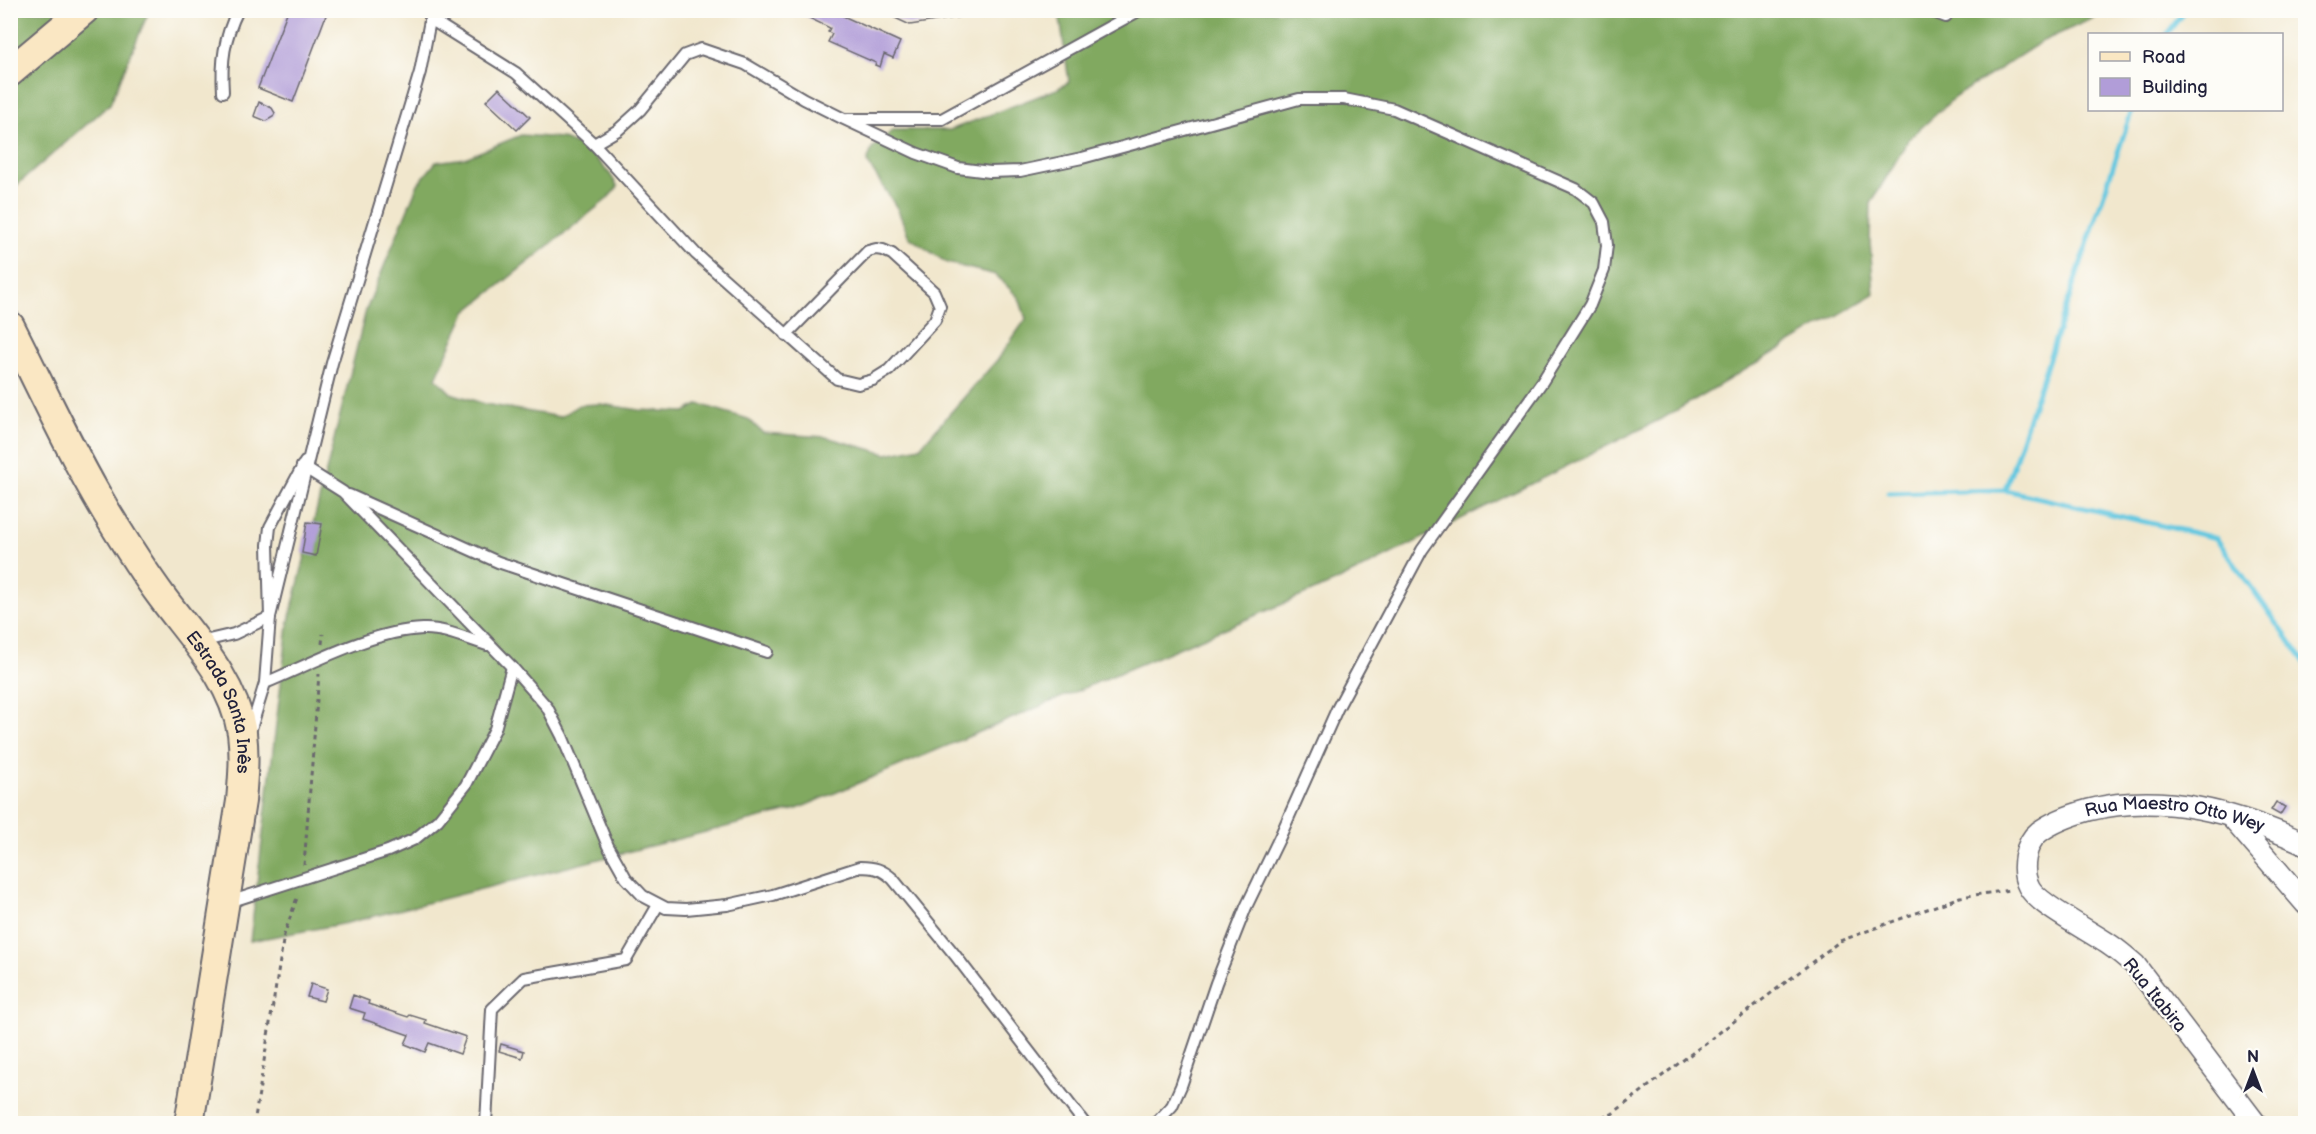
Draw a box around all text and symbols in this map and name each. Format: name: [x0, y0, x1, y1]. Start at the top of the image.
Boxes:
legend: [2088, 33, 2283, 111]
text: Road: [2142, 47, 2186, 68]
text: Building: [2142, 77, 2208, 98]
street label: Estrada Santa Inês: [181, 627, 254, 774]
street label: Rua Maestro Otto Wey: [2083, 793, 2268, 837]
street label: Rua Itabira: [2118, 954, 2191, 1037]
north arrow: [2223, 1041, 2283, 1101]
text: N: [2247, 1048, 2259, 1067]

